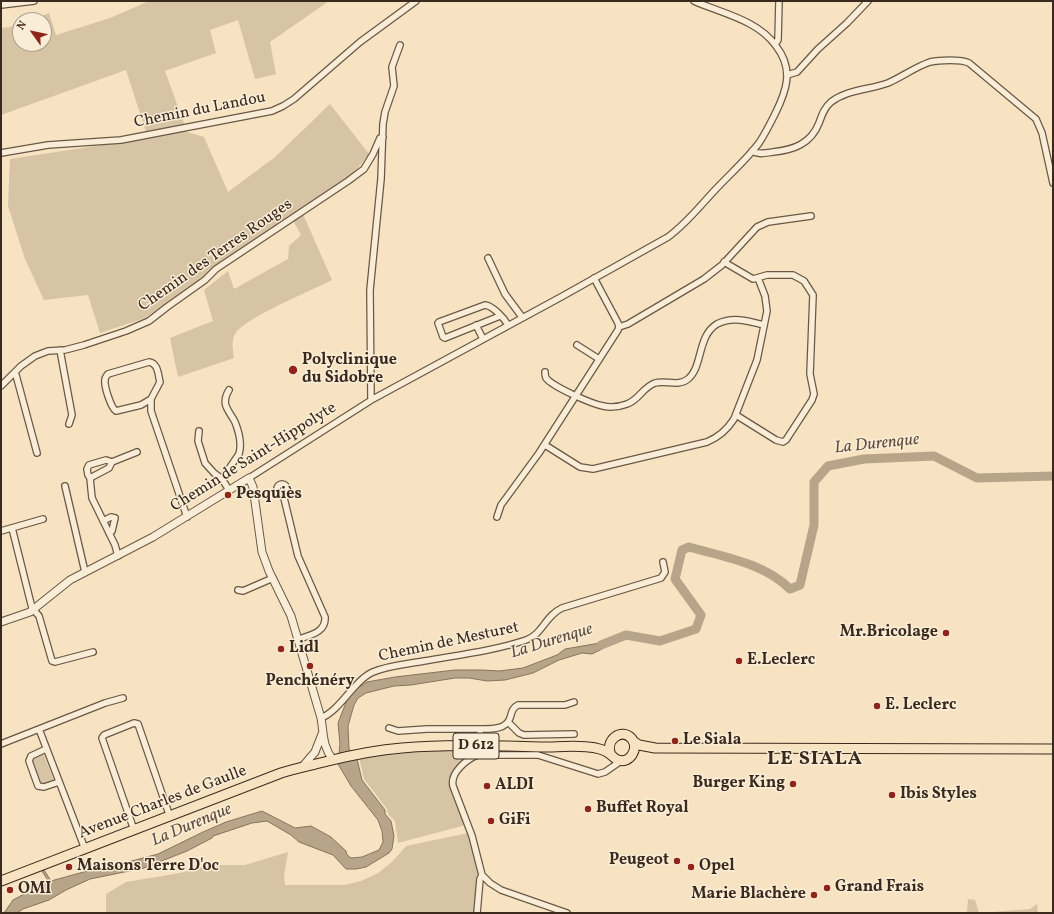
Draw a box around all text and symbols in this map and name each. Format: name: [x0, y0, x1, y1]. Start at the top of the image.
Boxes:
north arrow: [12, 12, 52, 52]
text: N: [14, 18, 31, 33]
street label: Chemin du Landou: [133, 89, 267, 133]
street label: Chemin des Terres Rouges: [135, 195, 297, 317]
place label: Polyclinique du Sidobre: [302, 351, 397, 389]
marker: Polyclinique du Sidobre: [287, 364, 299, 376]
street label: Chemin de Saint-Hippolyte: [168, 399, 340, 517]
water label: La Durenque: [834, 430, 920, 460]
place label: Pesquiès: [236, 485, 302, 505]
marker: Pesquiès: [223, 490, 233, 500]
street label: Chemin de Mesturet: [377, 619, 521, 667]
water label: La Durenque: [508, 620, 596, 664]
place label: Mr.Bricolage: [840, 623, 938, 643]
marker: Mr.Bricolage: [941, 628, 951, 638]
place label: Lidl: [289, 639, 319, 659]
marker: Lidl: [276, 644, 286, 654]
place label: E.Leclerc: [747, 651, 815, 671]
marker: E.Leclerc: [734, 656, 744, 666]
marker: Penchénéry: [305, 661, 315, 671]
place label: Penchénéry: [265, 672, 355, 692]
place label: E. Leclerc: [885, 696, 956, 716]
marker: E. Leclerc: [872, 701, 882, 711]
place label: Le Siala: [683, 731, 741, 751]
road number: D 612: [453, 733, 499, 759]
marker: Le Siala: [670, 736, 680, 746]
district label: LE SIALA: [767, 748, 863, 772]
street label: Avenue Charles de Gaulle: [76, 762, 250, 844]
place label: Burger King: [693, 774, 785, 794]
place label: ALDI: [495, 776, 534, 796]
marker: Burger King: [788, 779, 798, 789]
marker: ALDI: [482, 781, 492, 791]
place label: Ibis Styles: [900, 785, 977, 805]
marker: Ibis Styles: [887, 790, 897, 800]
place label: Buffet Royal: [596, 799, 689, 819]
water label: La Durenque: [149, 800, 235, 852]
marker: Buffet Royal: [583, 804, 593, 814]
place label: GiFi: [499, 811, 531, 831]
marker: GiFi: [486, 816, 496, 826]
place label: Peugeot: [609, 851, 669, 871]
marker: Peugeot: [672, 856, 682, 866]
place label: Maisons Terre D'oc: [77, 857, 219, 877]
place label: Opel: [699, 857, 735, 877]
marker: Maisons Terre D'oc: [64, 862, 74, 872]
marker: Opel: [686, 862, 696, 872]
place label: Grand Frais: [835, 878, 924, 898]
place label: OMI: [18, 880, 51, 900]
marker: Grand Frais: [822, 883, 832, 893]
marker: OMI: [5, 885, 15, 895]
place label: Marie Blachère: [691, 885, 806, 905]
marker: Marie Blachère: [809, 890, 819, 900]

